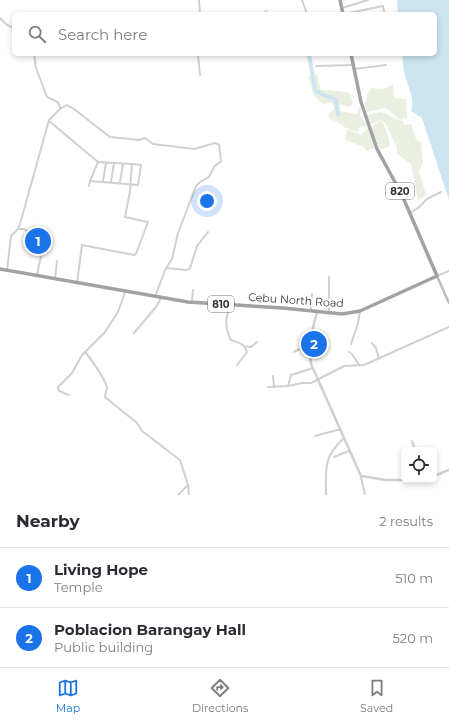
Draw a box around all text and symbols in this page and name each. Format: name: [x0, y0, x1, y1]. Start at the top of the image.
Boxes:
search box: [12, 12, 437, 56]
icon: search: [26, 23, 48, 45]
text: Search here: [58, 25, 147, 44]
road number: 820: [386, 183, 414, 199]
your location: [197, 191, 217, 211]
pin: 1: [25, 226, 51, 256]
street label: Cebu North Road: [248, 290, 344, 310]
road number: 810: [208, 296, 234, 312]
pin: 2: [301, 329, 327, 359]
map controls: [401, 447, 437, 483]
button: locate: [401, 447, 437, 483]
text: Nearby: [16, 511, 80, 531]
text: 2 results: [379, 513, 433, 529]
text: Living Hope: [54, 560, 148, 579]
text: 1: [26, 570, 32, 586]
text: 510 m: [395, 570, 433, 586]
text: Temple: [54, 579, 103, 595]
text: Poblacion Barangay Hall: [54, 620, 246, 639]
text: 2: [25, 630, 33, 646]
text: 520 m: [393, 630, 433, 646]
text: Public building: [54, 639, 153, 655]
tab: Map: [56, 677, 80, 715]
tab: Directions: [192, 677, 248, 715]
tab: Saved: [360, 677, 393, 715]

